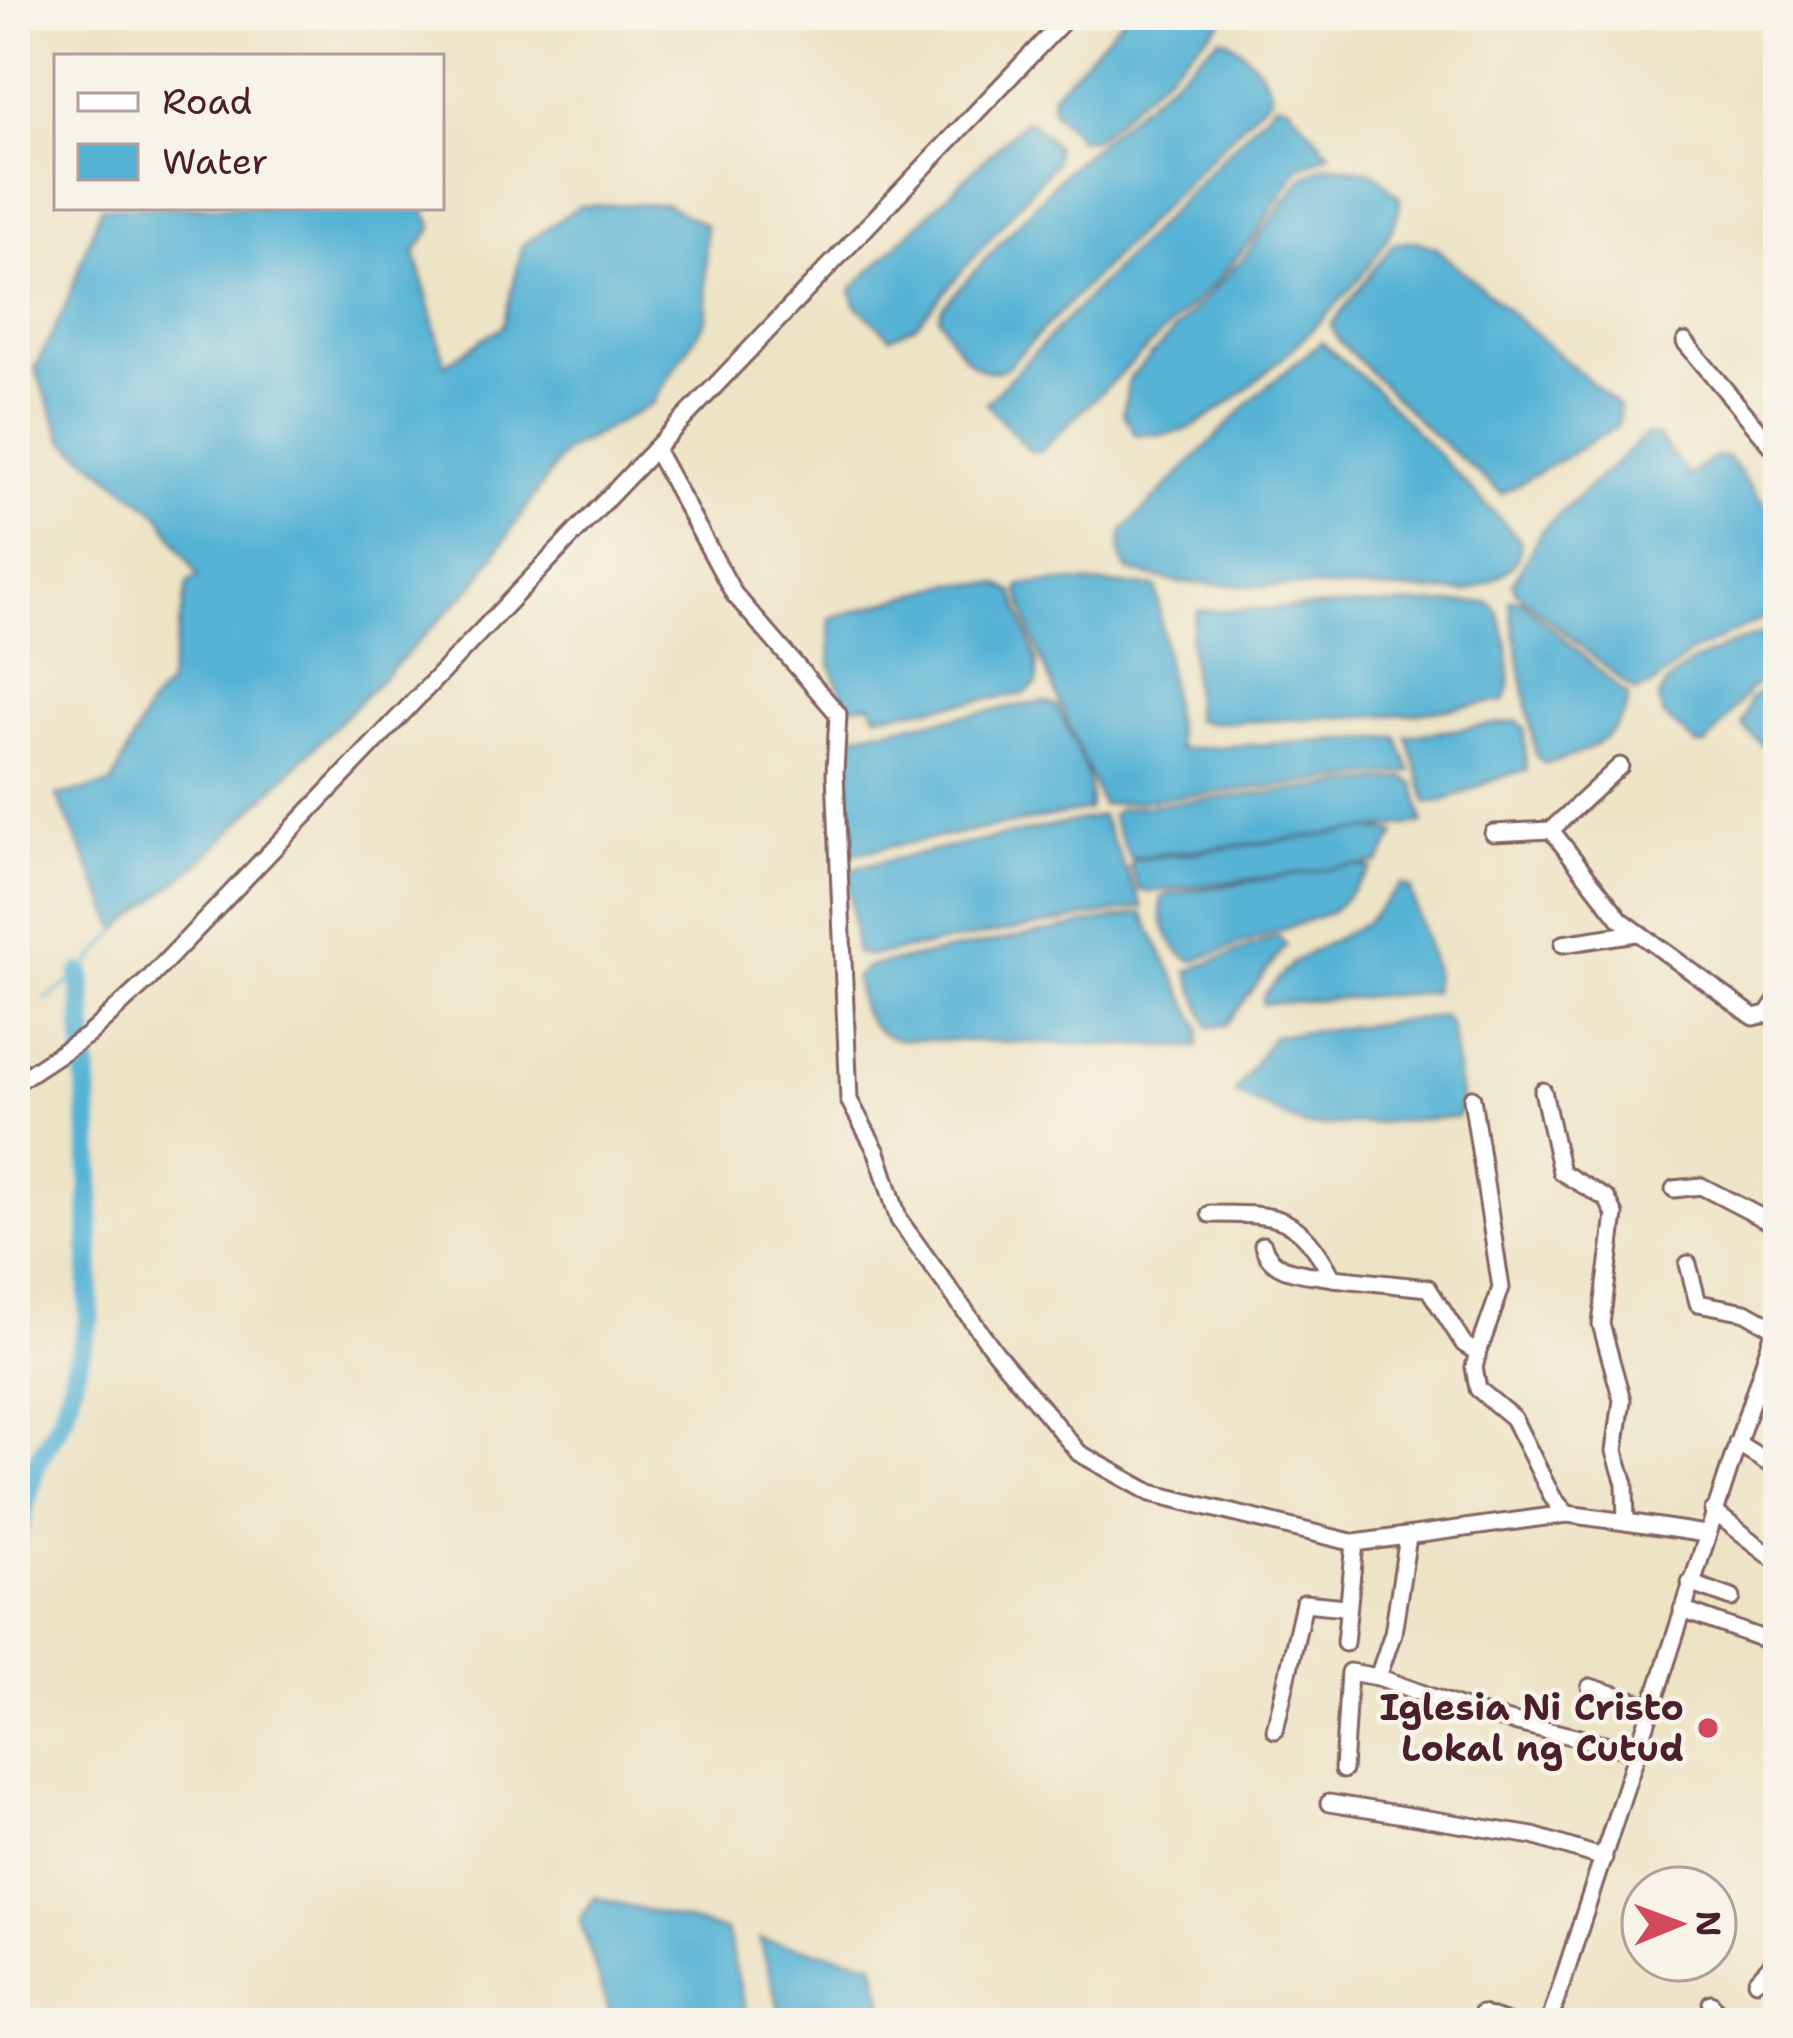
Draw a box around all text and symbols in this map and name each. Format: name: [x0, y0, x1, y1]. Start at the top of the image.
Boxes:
legend: [54, 54, 444, 210]
text: Road: [162, 77, 252, 126]
text: Water: [162, 137, 268, 186]
place label: Iglesia Ni Cristo Lokal ng Cutud: [1380, 1683, 1684, 1773]
marker: Iglesia Ni Cristo Lokal ng Cutud: [1695, 1715, 1721, 1741]
north arrow: [1619, 1864, 1739, 1984]
text: N: [1686, 1910, 1731, 1937]

